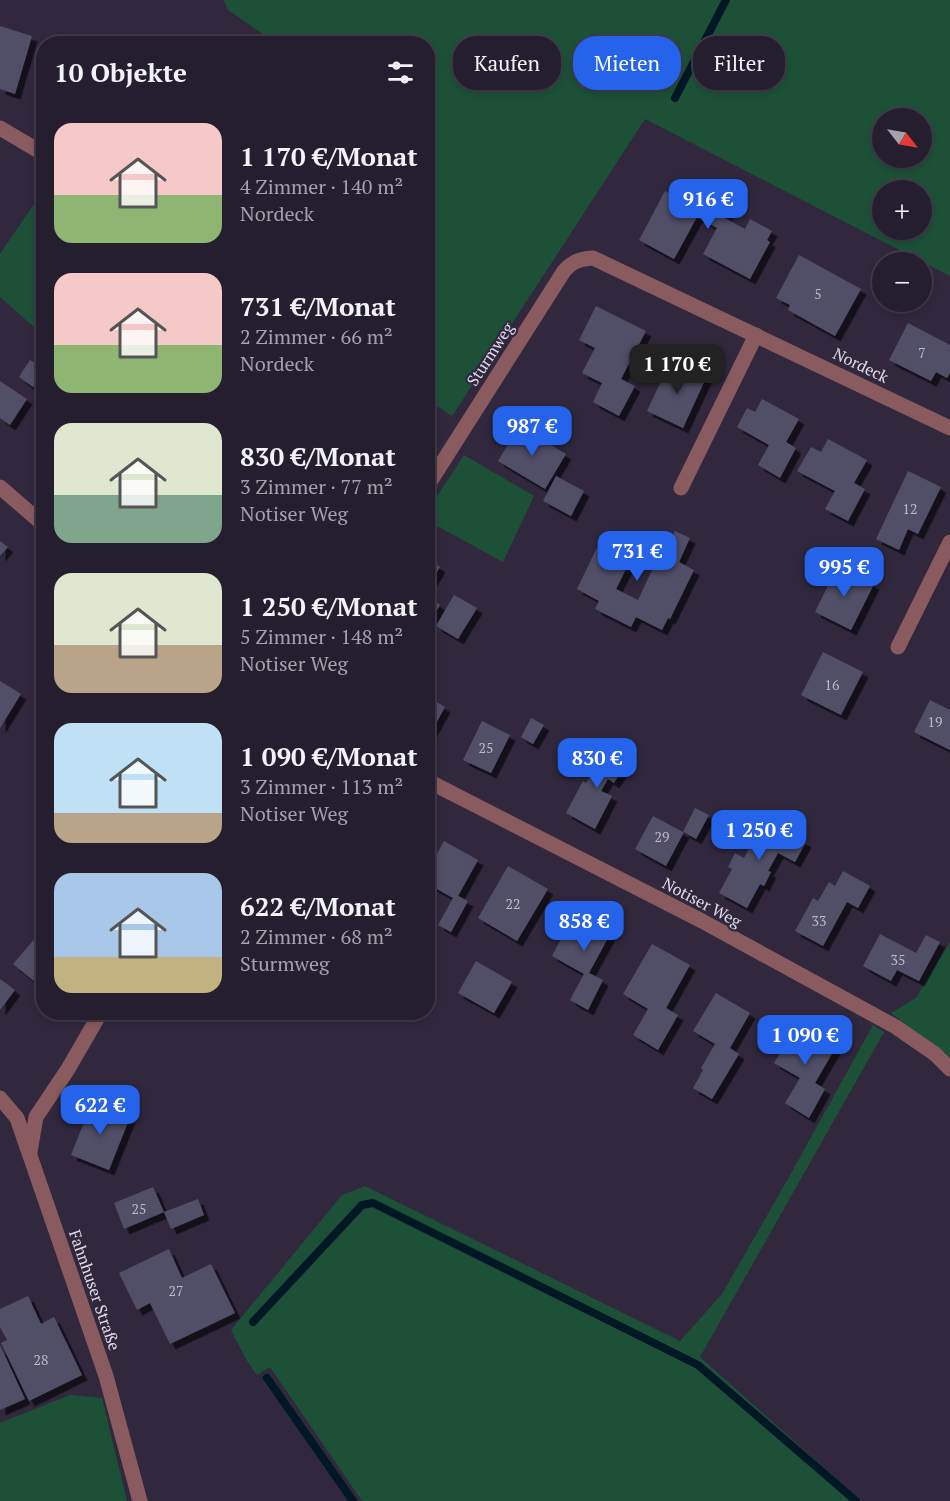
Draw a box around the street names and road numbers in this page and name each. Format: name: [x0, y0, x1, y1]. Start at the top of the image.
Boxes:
street label: Sturmweg: [461, 318, 519, 390]
street label: Nordeck: [830, 342, 893, 388]
street label: Notiser Weg: [659, 872, 746, 932]
street label: Fahnhuser Straße: [64, 1227, 126, 1353]

